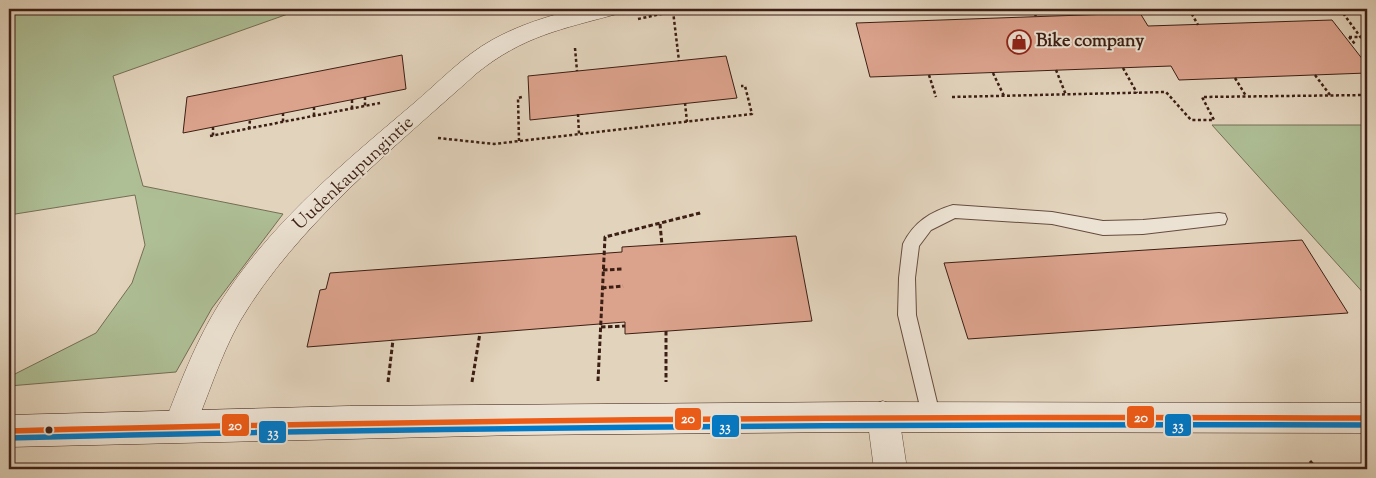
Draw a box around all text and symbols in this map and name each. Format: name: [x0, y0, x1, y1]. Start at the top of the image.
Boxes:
shop icon: Bike company: [1006, 29, 1032, 55]
place label: Bike company: [1036, 29, 1144, 55]
street label: Uudenkaupungintie: [288, 111, 420, 237]
line badge: 20: [1126, 405, 1155, 429]
line badge: 20: [674, 407, 702, 431]
text: 20: [1134, 409, 1149, 429]
text: 20: [681, 410, 696, 430]
line badge: 20: [221, 413, 250, 437]
line badge: 33: [1164, 413, 1192, 437]
line badge: 33: [711, 414, 740, 438]
text: 20: [228, 417, 243, 437]
text: 33: [1172, 417, 1184, 437]
text: 33: [719, 418, 731, 438]
line badge: 33: [258, 420, 287, 444]
text: 33: [267, 424, 279, 444]
unlabelled marker: [44, 425, 54, 435]

